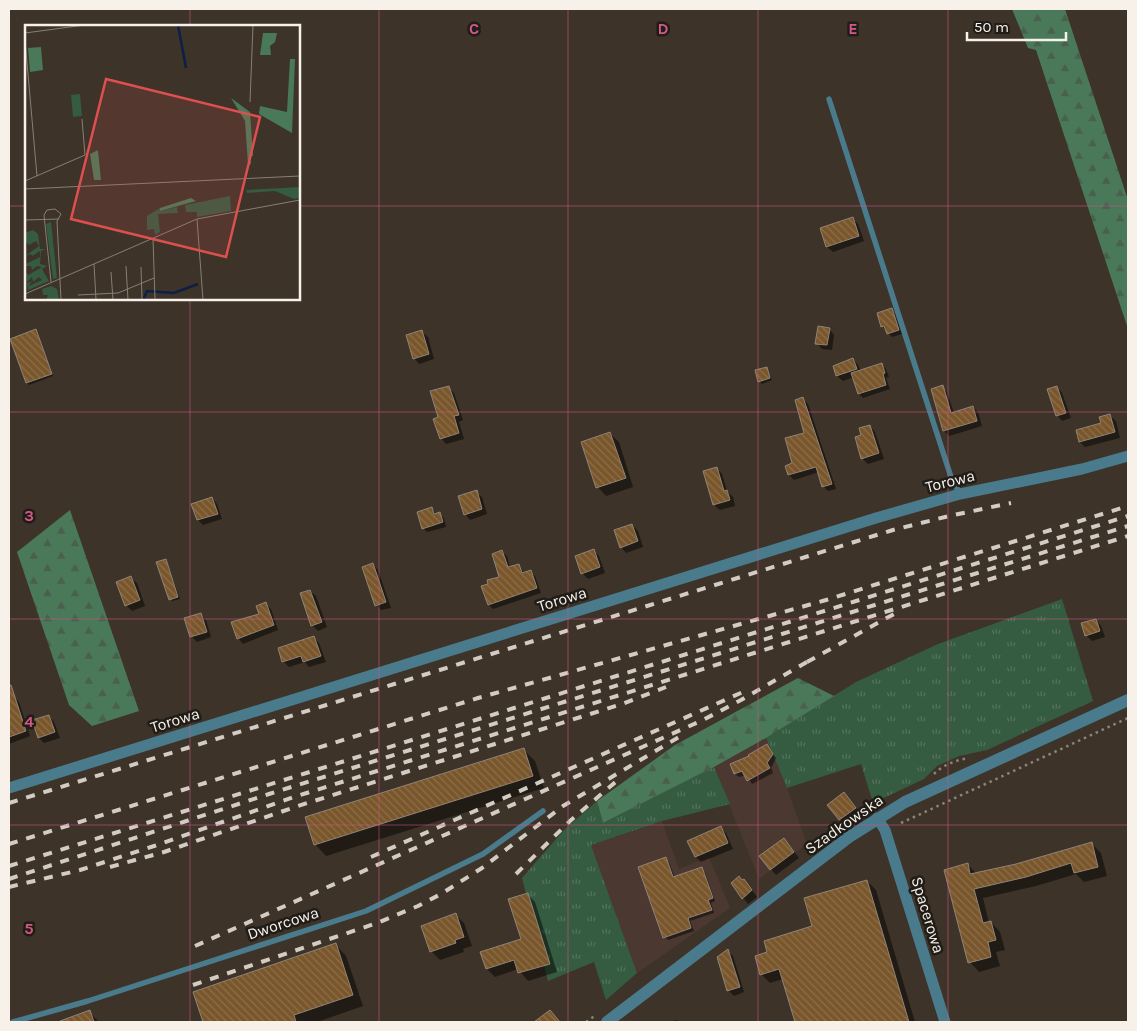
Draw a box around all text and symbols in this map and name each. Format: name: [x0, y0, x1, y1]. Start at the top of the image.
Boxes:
scale bar: [967, 10, 1066, 42]
text: 50 m: [974, 18, 1009, 36]
text: C: [469, 19, 479, 38]
text: D: [658, 19, 669, 38]
text: E: [848, 19, 858, 38]
inset map: [25, 25, 300, 300]
street label: Torowa: [923, 466, 977, 496]
text: 3: [24, 506, 34, 525]
street label: Torowa: [535, 583, 589, 615]
street label: Torowa: [148, 704, 202, 736]
text: 4: [24, 712, 34, 731]
street label: Szadkowska: [801, 790, 887, 858]
street label: Spacerowa: [907, 874, 949, 956]
street label: Dworcowa: [245, 903, 321, 943]
text: 5: [24, 919, 34, 938]

